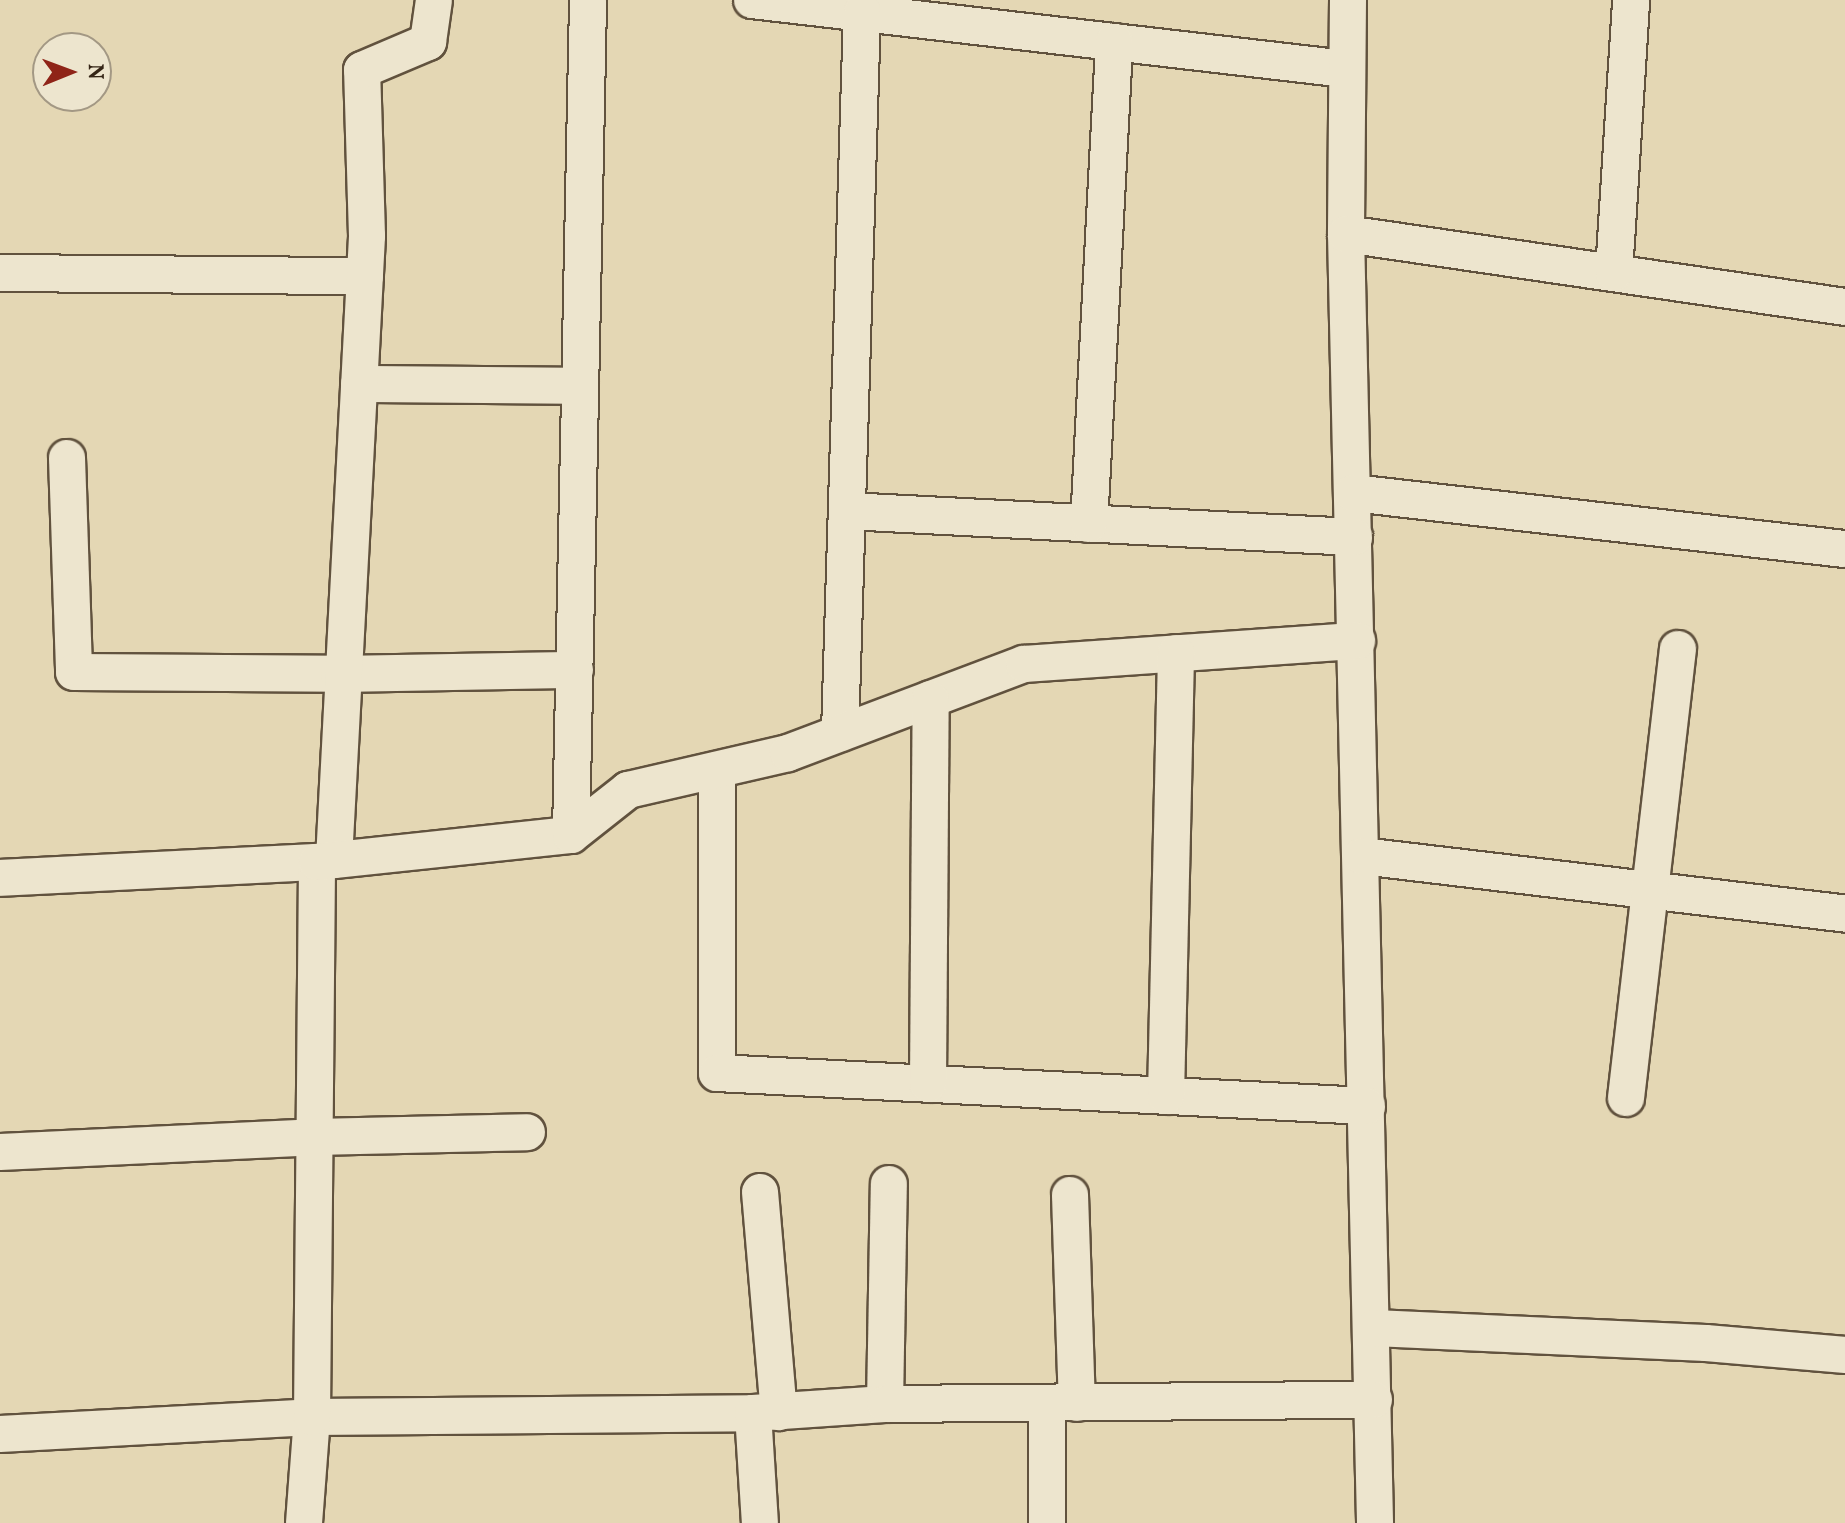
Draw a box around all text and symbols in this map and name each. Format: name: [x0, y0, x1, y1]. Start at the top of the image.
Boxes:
north arrow: [32, 32, 112, 112]
text: N: [79, 63, 110, 80]

